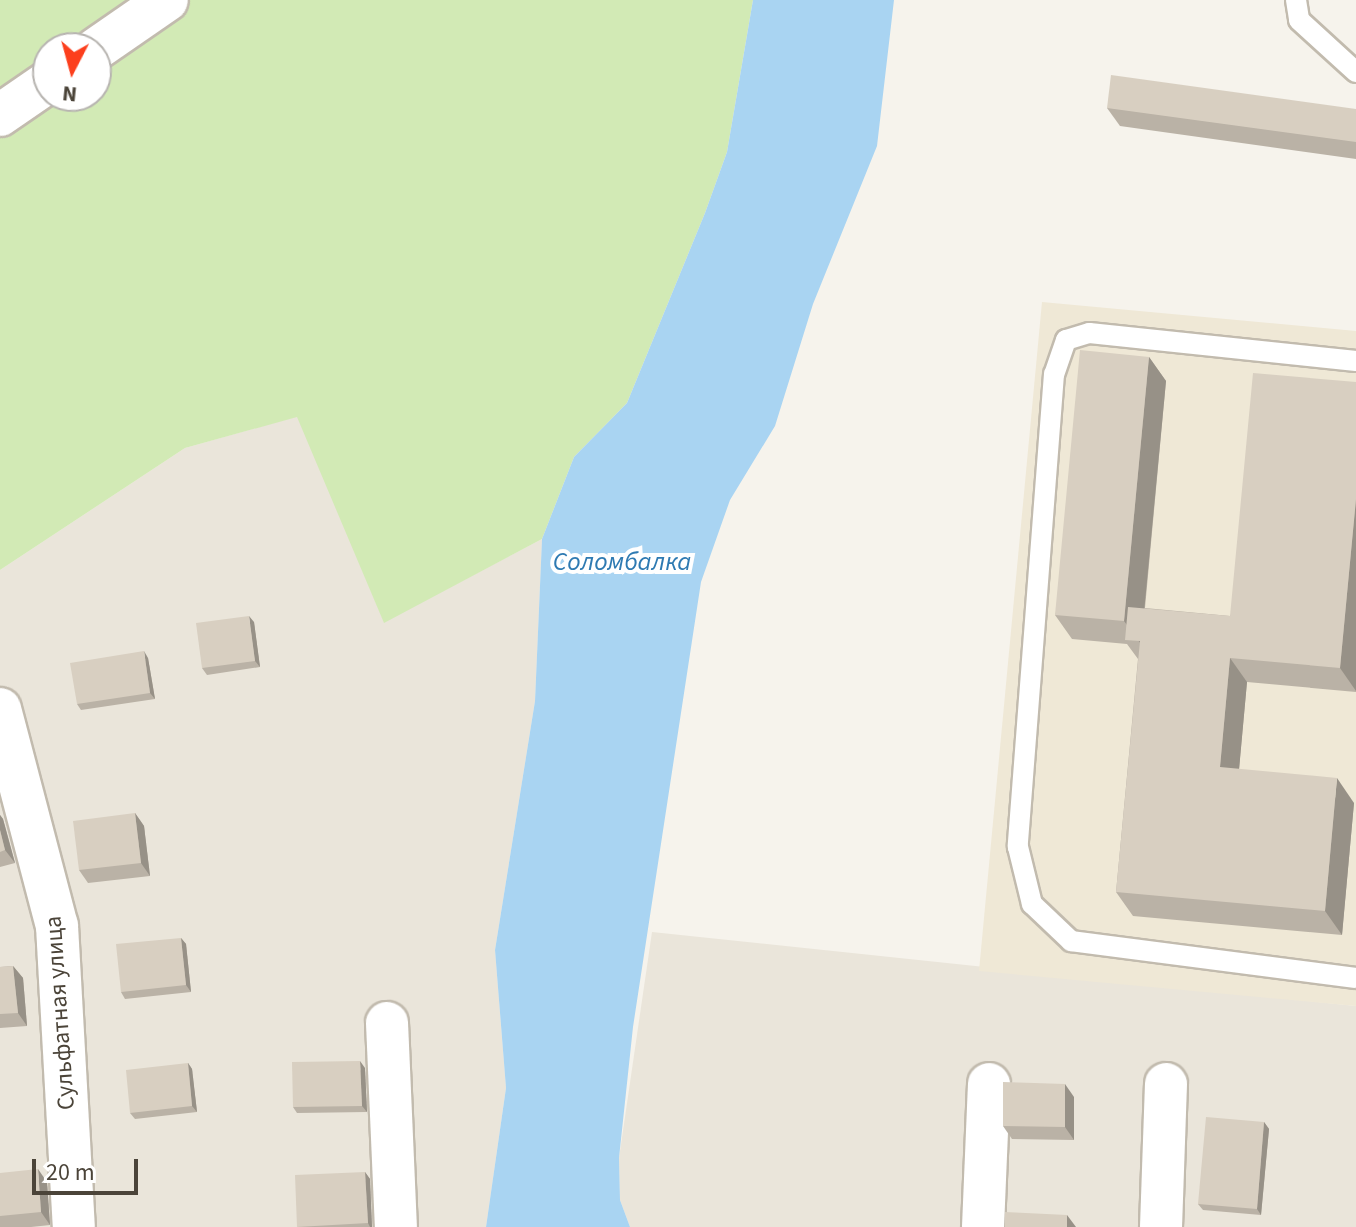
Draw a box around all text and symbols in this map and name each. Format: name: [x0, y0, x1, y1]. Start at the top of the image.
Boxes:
north arrow: [32, 32, 112, 112]
text: N: [61, 77, 79, 111]
water label: Соломбалка: [553, 546, 691, 578]
street label: Сульфатная улица: [39, 915, 81, 1111]
scale bar: [36, 1143, 142, 1193]
text: 20 m: [46, 1155, 95, 1190]

